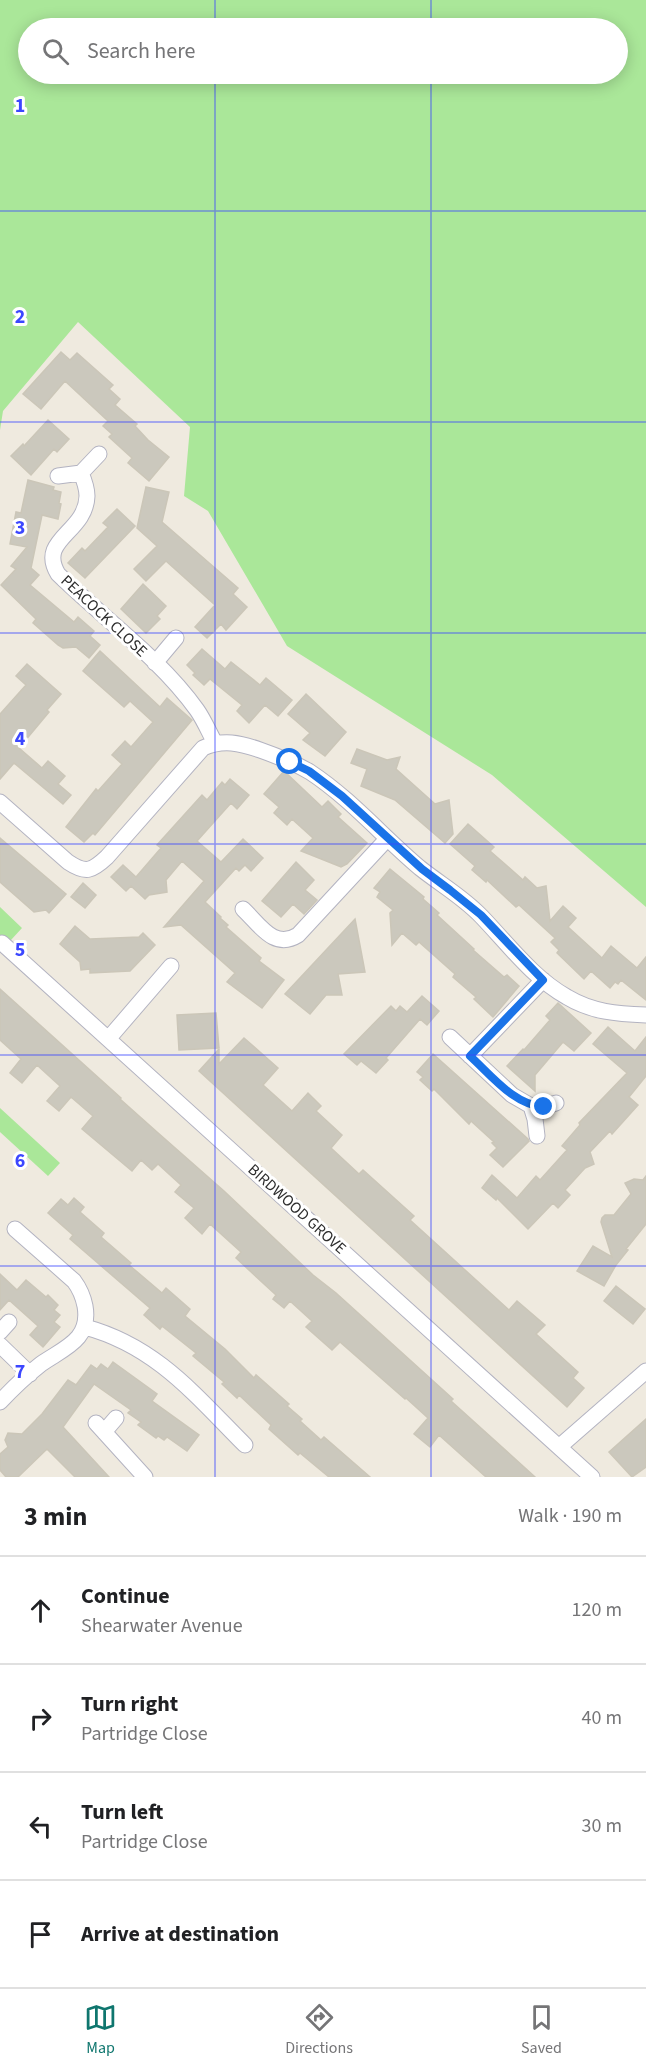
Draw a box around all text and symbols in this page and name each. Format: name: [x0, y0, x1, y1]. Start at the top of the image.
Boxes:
search box: [18, 18, 628, 84]
icon: search: [39, 35, 72, 68]
text: Search here: [87, 35, 195, 67]
text: 1: [15, 92, 25, 120]
text: 2: [15, 303, 25, 331]
text: 3: [15, 514, 25, 542]
street label: PEACOCK CLOSE: [56, 570, 152, 662]
text: 4: [15, 725, 26, 753]
route start: [276, 748, 302, 774]
text: 5: [15, 936, 25, 964]
route end: [530, 1093, 556, 1119]
text: 6: [15, 1147, 25, 1175]
street label: BIRDWOOD GROVE: [243, 1159, 351, 1259]
text: 7: [15, 1358, 25, 1386]
text: 3 min: [24, 1498, 87, 1535]
text: Walk · 190 m: [518, 1502, 622, 1530]
text: Continue: [81, 1580, 170, 1612]
icon: ahead: [24, 1594, 57, 1627]
text: 120 m: [572, 1596, 622, 1624]
text: Shearwater Avenue: [81, 1612, 243, 1640]
text: Turn right: [81, 1688, 178, 1720]
icon: right: [24, 1702, 57, 1735]
text: 40 m: [582, 1704, 622, 1732]
text: Partridge Close: [81, 1720, 208, 1748]
text: Turn left: [81, 1796, 163, 1828]
icon: left: [24, 1810, 57, 1843]
text: 30 m: [582, 1812, 622, 1840]
text: Partridge Close: [81, 1828, 208, 1856]
icon: arrive: [24, 1918, 57, 1951]
text: Arrive at destination: [81, 1918, 279, 1950]
tab: Map: [84, 2001, 117, 2059]
tab: Directions: [285, 2001, 353, 2059]
tab: Saved: [521, 2001, 562, 2059]

